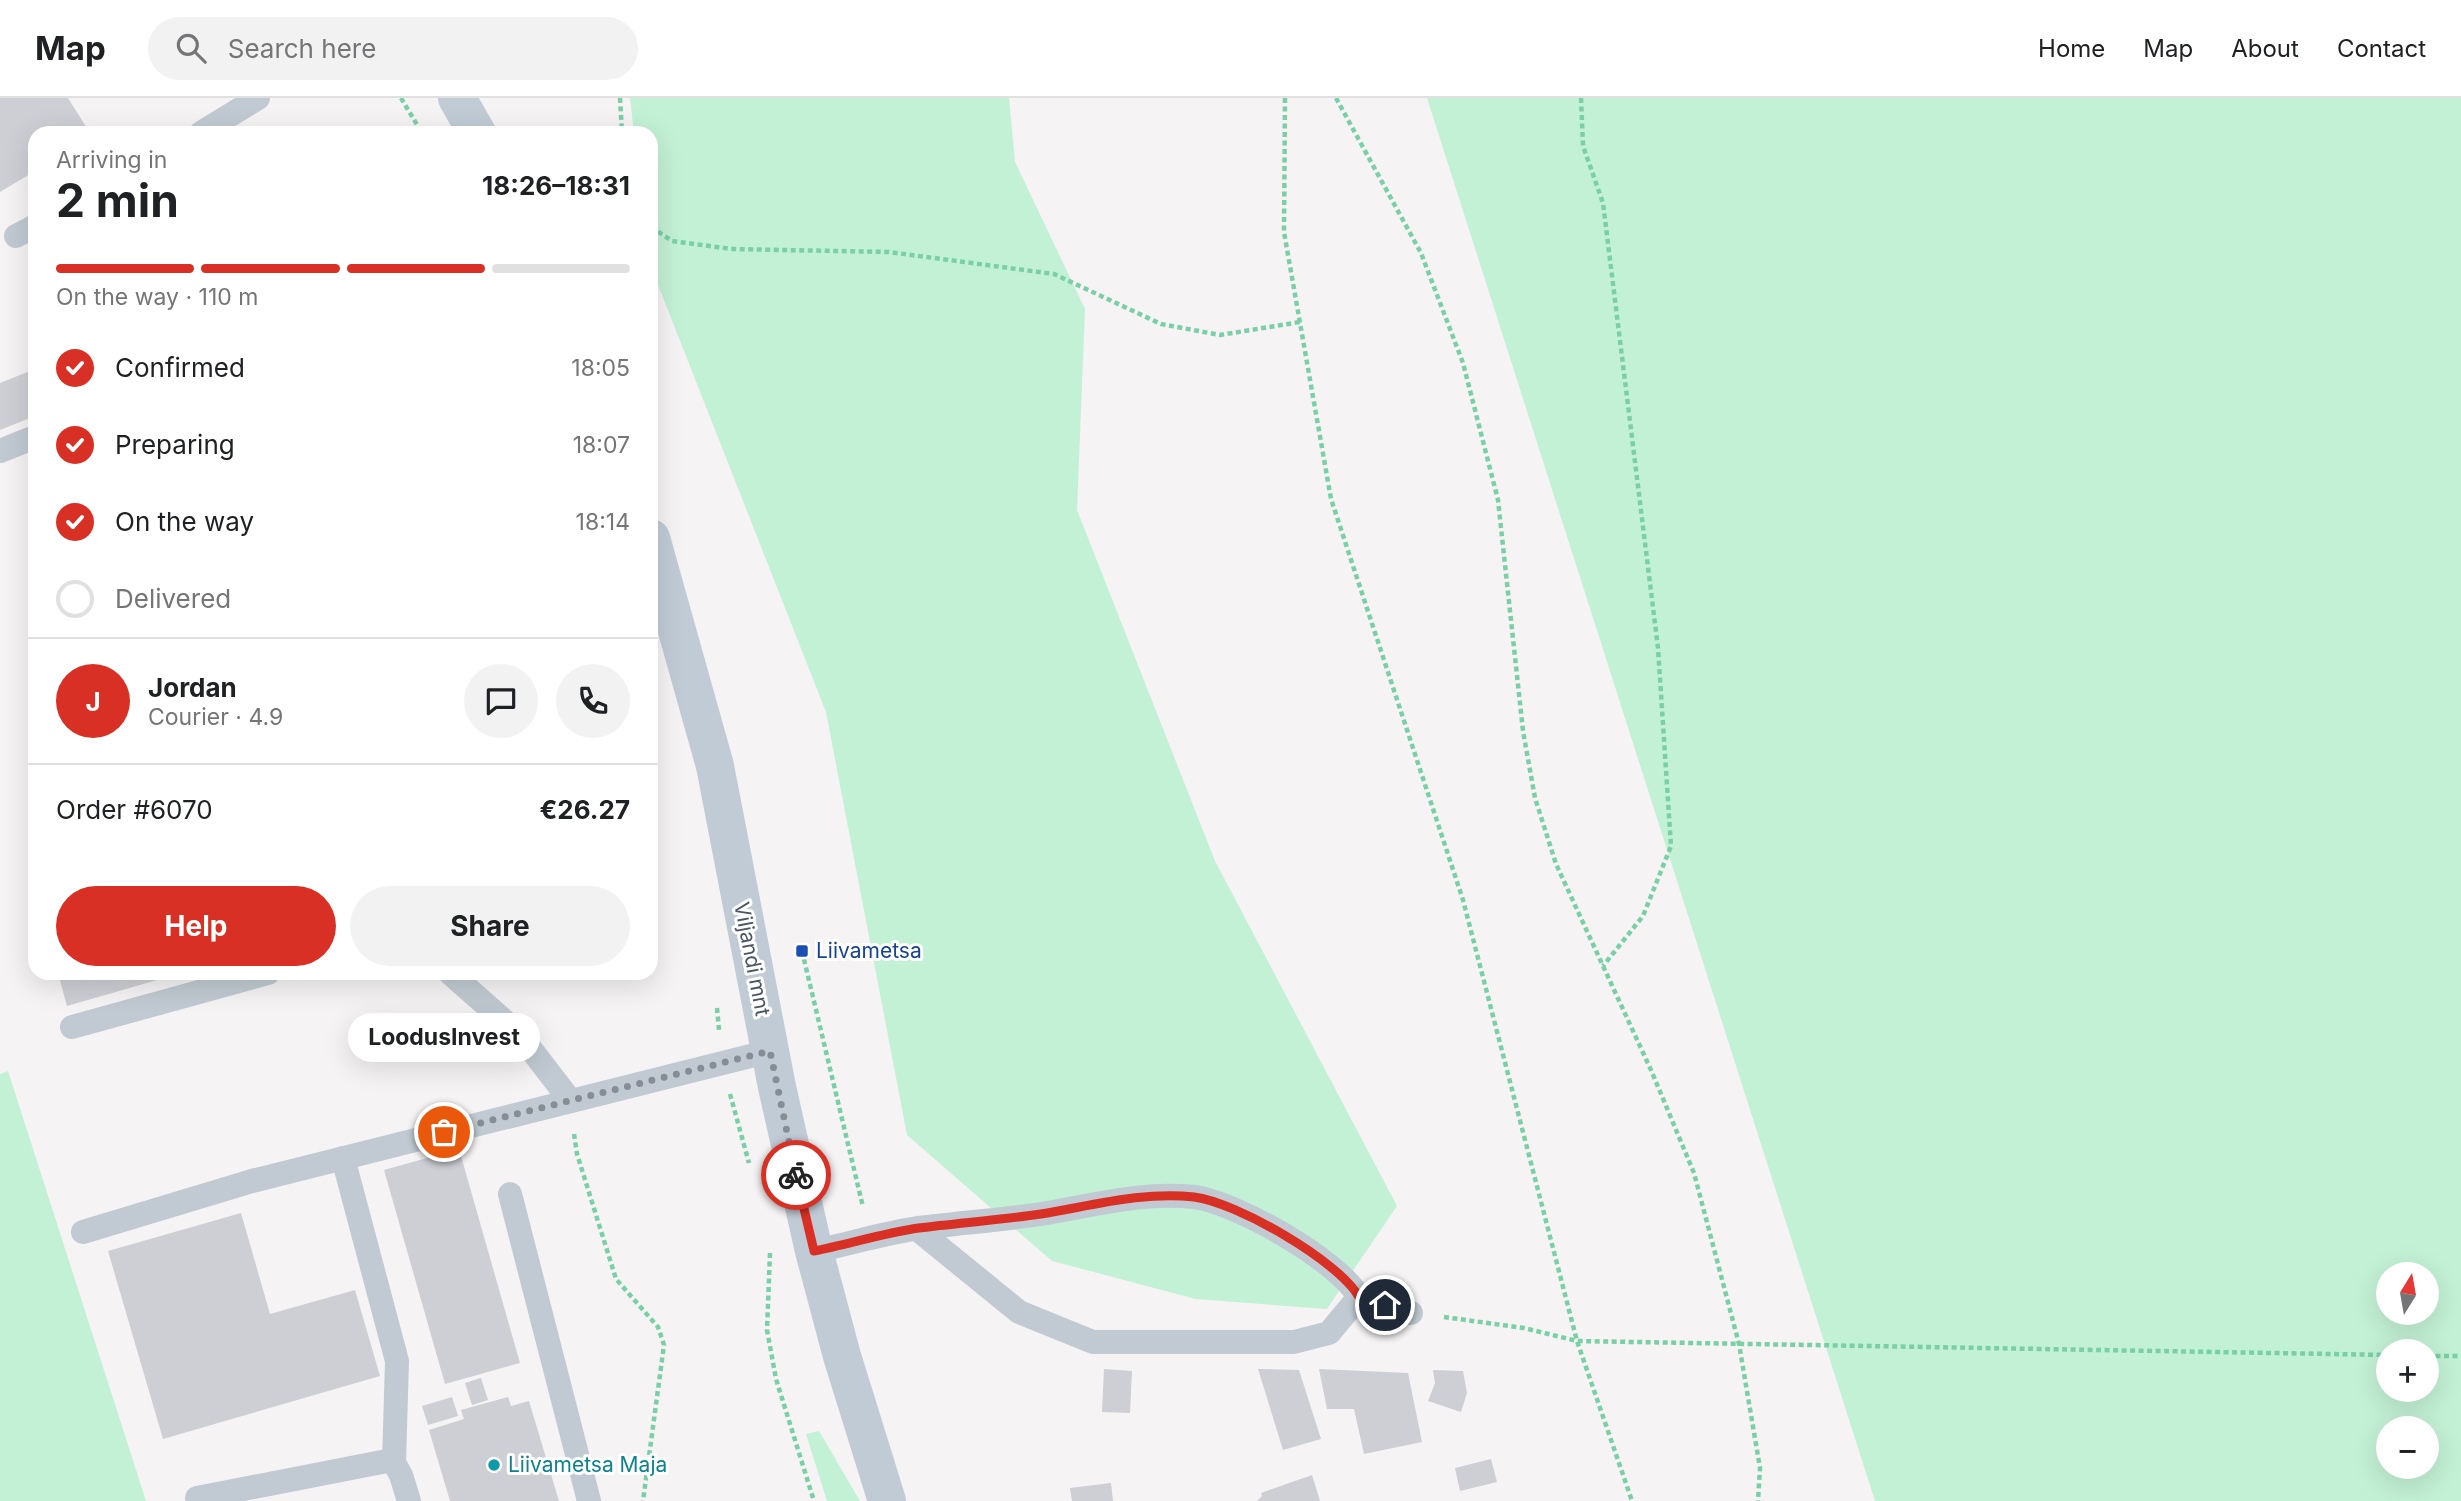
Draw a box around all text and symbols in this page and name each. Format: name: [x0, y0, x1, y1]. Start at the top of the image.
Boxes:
search box: [148, 17, 638, 80]
text: Map: [35, 28, 106, 68]
icon: search: [172, 29, 210, 67]
text: Search here: [228, 33, 376, 64]
text: Home: [2038, 34, 2105, 63]
text: Map: [2143, 34, 2193, 63]
text: About: [2231, 34, 2299, 63]
text: Contact: [2337, 34, 2426, 63]
text: Arriving in: [56, 146, 167, 174]
text: 18:26–18:31: [482, 170, 630, 201]
text: 2 min: [56, 172, 179, 228]
text: On the way · 110 m: [56, 283, 258, 311]
icon: check: [56, 349, 94, 387]
text: Confirmed: [115, 352, 245, 383]
text: 18:05: [571, 354, 630, 382]
icon: check: [56, 426, 94, 464]
text: Preparing: [115, 429, 235, 460]
text: 18:07: [573, 431, 630, 459]
icon: check: [56, 503, 94, 541]
text: On the way: [115, 506, 254, 537]
text: 18:14: [576, 508, 630, 536]
text: Delivered: [115, 583, 231, 614]
button: chat: [464, 664, 538, 738]
button: phone: [556, 664, 630, 738]
text: Jordan: [148, 672, 237, 703]
text: J: [85, 686, 101, 717]
text: Courier · 4.9: [148, 703, 283, 731]
text: Order #6070: [56, 794, 213, 825]
text: €26.27: [540, 794, 630, 825]
button: Help: [56, 886, 336, 966]
button: Share: [350, 886, 630, 966]
street label: Viljandi mnt: [729, 900, 776, 1018]
place label: Liivametsa: [816, 938, 922, 963]
marker: Liivametsa: [794, 943, 810, 959]
callout: LoodusInvest: [348, 1013, 540, 1062]
text: LoodusInvest: [368, 1023, 520, 1051]
pin: [414, 1102, 474, 1162]
icon: bag: [425, 1113, 463, 1151]
courier: [761, 1140, 831, 1210]
icon: bike: [777, 1156, 815, 1194]
north arrow: [2376, 1262, 2440, 1325]
map controls: [2376, 1262, 2439, 1479]
pin: [1355, 1275, 1415, 1335]
icon: home: [1366, 1286, 1404, 1324]
button: +: [2376, 1339, 2439, 1402]
button: −: [2376, 1416, 2439, 1479]
place label: Liivametsa Maja: [508, 1452, 667, 1477]
marker: Liivametsa Maja: [486, 1457, 502, 1473]

